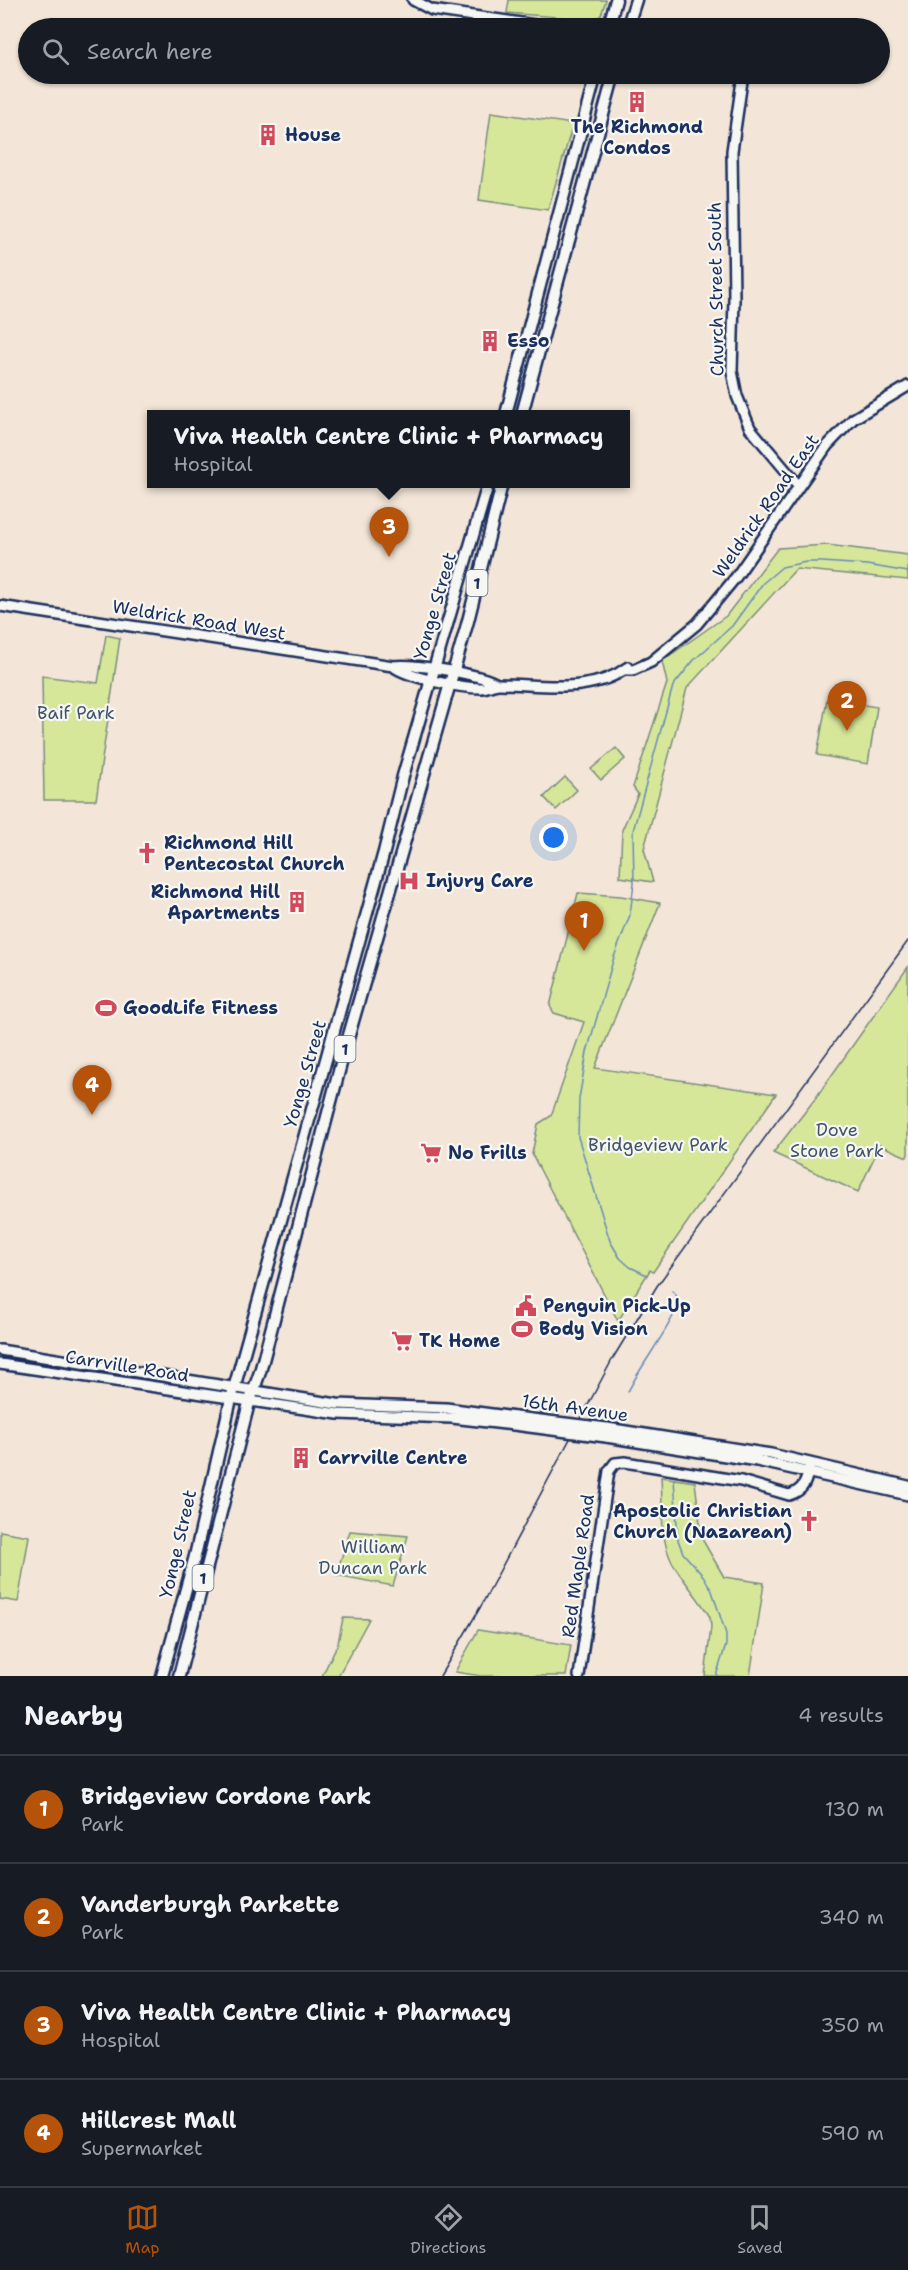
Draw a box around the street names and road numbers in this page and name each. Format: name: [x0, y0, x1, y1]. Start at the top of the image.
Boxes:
street label: Church Street South: [702, 202, 730, 376]
street label: Weldrick Road East: [707, 429, 825, 583]
street label: Yonge Street: [408, 549, 462, 663]
road number: 1: [466, 570, 488, 596]
street label: Weldrick Road West: [111, 594, 288, 646]
street label: Yonge Street: [278, 1017, 332, 1131]
road number: 1: [334, 1036, 356, 1062]
street label: Carrville Road: [63, 1344, 191, 1388]
street label: 16th Avenue: [520, 1389, 630, 1427]
street label: Yonge Street: [154, 1487, 202, 1601]
street label: Red Maple Road: [556, 1493, 600, 1639]
road number: 1: [192, 1565, 214, 1591]

